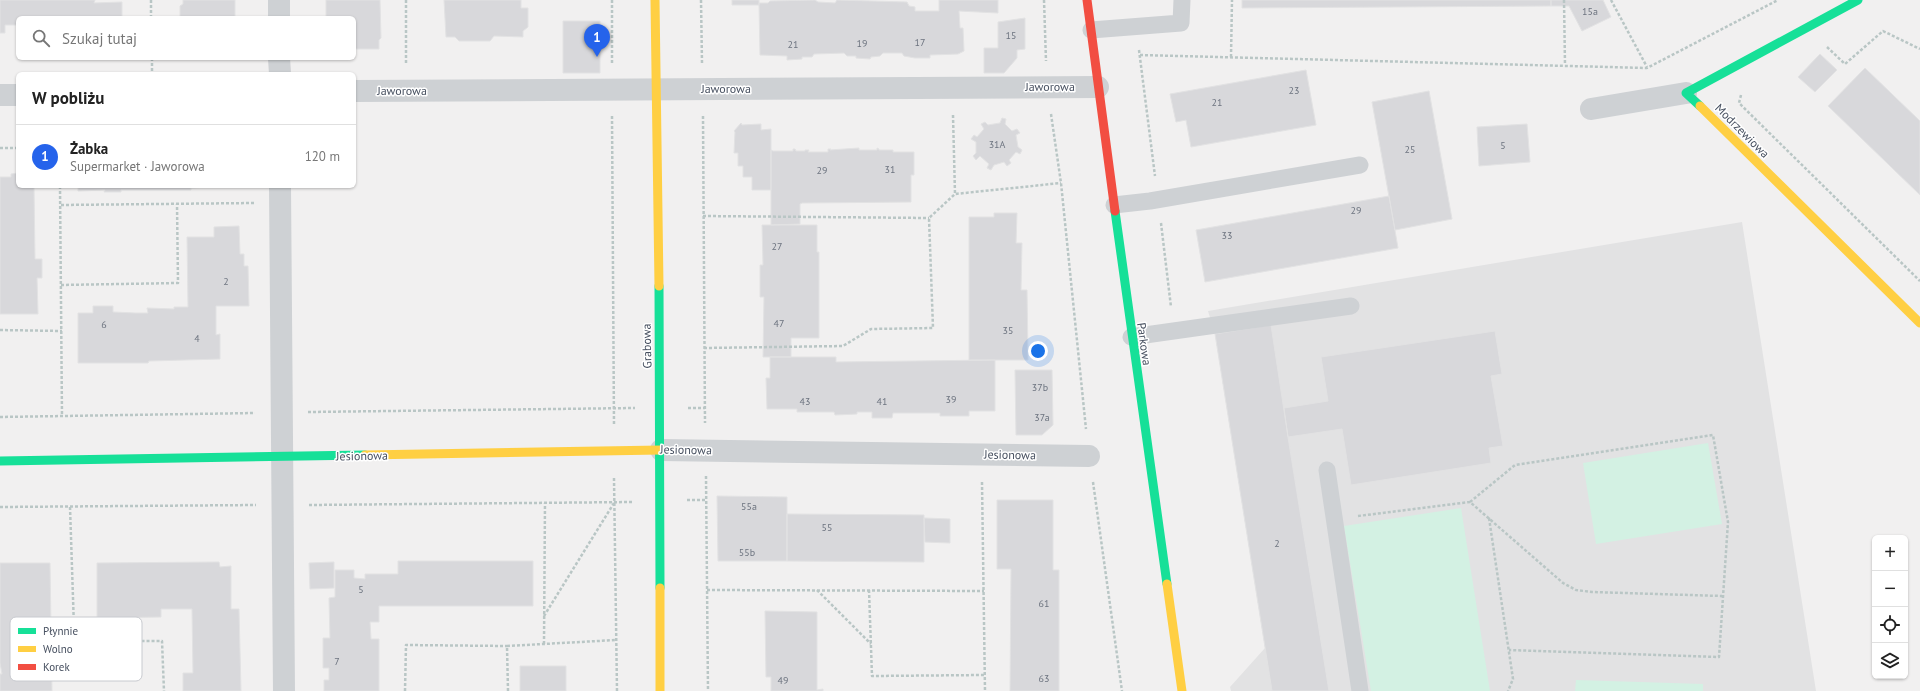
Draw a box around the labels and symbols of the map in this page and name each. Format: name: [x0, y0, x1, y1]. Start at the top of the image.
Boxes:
house number: 15a: [1582, 5, 1598, 18]
pin: 1: [584, 24, 610, 57]
house number: 15: [1006, 29, 1016, 42]
house number: 17: [915, 36, 925, 49]
house number: 19: [857, 37, 867, 50]
house number: 21: [788, 38, 798, 51]
street label: Jaworowa: [1024, 79, 1075, 94]
street label: Jaworowa: [700, 81, 751, 96]
street label: Jaworowa: [376, 83, 427, 98]
house number: 23: [1289, 84, 1299, 97]
house number: 21: [1212, 96, 1222, 109]
street label: Modrzewiowa: [1712, 100, 1773, 161]
house number: 31A: [989, 138, 1006, 151]
house number: 5: [1500, 139, 1506, 152]
house number: 25: [1405, 143, 1415, 156]
house number: 31: [885, 163, 895, 176]
house number: 29: [817, 164, 827, 177]
house number: 29: [1351, 204, 1361, 217]
house number: 33: [1222, 229, 1232, 242]
house number: 27: [772, 240, 782, 253]
house number: 2: [223, 275, 229, 288]
house number: 47: [774, 317, 784, 330]
house number: 6: [101, 318, 107, 331]
street label: Parkowa: [1134, 322, 1155, 366]
street label: Grabowa: [639, 323, 654, 369]
house number: 35: [1003, 324, 1013, 337]
house number: 4: [194, 332, 200, 345]
your location: [1028, 341, 1048, 361]
house number: 37b: [1032, 381, 1048, 394]
house number: 39: [946, 393, 956, 406]
house number: 43: [800, 395, 810, 408]
house number: 41: [877, 395, 887, 408]
house number: 37a: [1034, 411, 1050, 424]
street label: Jesionowa: [659, 442, 712, 457]
street label: Jesionowa: [983, 447, 1036, 462]
street label: Jesionowa: [335, 448, 388, 463]
house number: 55a: [741, 500, 757, 513]
house number: 55: [822, 521, 832, 534]
house number: 2: [1274, 537, 1280, 550]
house number: 55b: [739, 546, 755, 559]
house number: 5: [358, 583, 364, 596]
house number: 61: [1039, 597, 1049, 610]
legend: [10, 617, 142, 681]
text: Płynnie: [43, 624, 78, 638]
text: Wolno: [43, 642, 73, 656]
house number: 7: [334, 655, 340, 668]
text: Korek: [43, 660, 70, 674]
house number: 63: [1039, 672, 1049, 685]
house number: 49: [778, 674, 788, 687]

